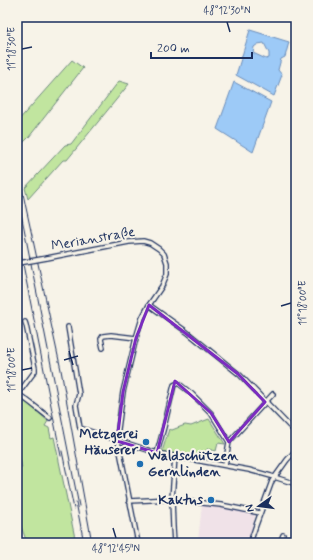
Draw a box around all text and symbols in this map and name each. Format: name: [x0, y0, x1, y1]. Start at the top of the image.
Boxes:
text: 48°12'30"N: [203, 4, 251, 18]
text: 11°18'30"E: [5, 27, 19, 71]
scale bar: [151, 34, 252, 60]
text: 200 m: [157, 41, 190, 57]
street label: Merianstraße: [50, 223, 136, 255]
text: 11°18'00"E: [296, 280, 310, 326]
text: 11°18'00"E: [5, 347, 19, 393]
place label: Metzgerei Häuserer: [79, 425, 138, 459]
marker: Metzgerei Häuserer: [141, 437, 151, 447]
place label: Waldschützen Gernlinden: [147, 447, 239, 481]
marker: Waldschützen Gernlinden: [135, 459, 145, 469]
north arrow: [239, 486, 279, 526]
place label: Kaktus: [158, 491, 204, 509]
marker: Kaktus: [206, 495, 216, 505]
text: N: [243, 503, 258, 513]
text: 48°12'45"N: [92, 542, 140, 556]

